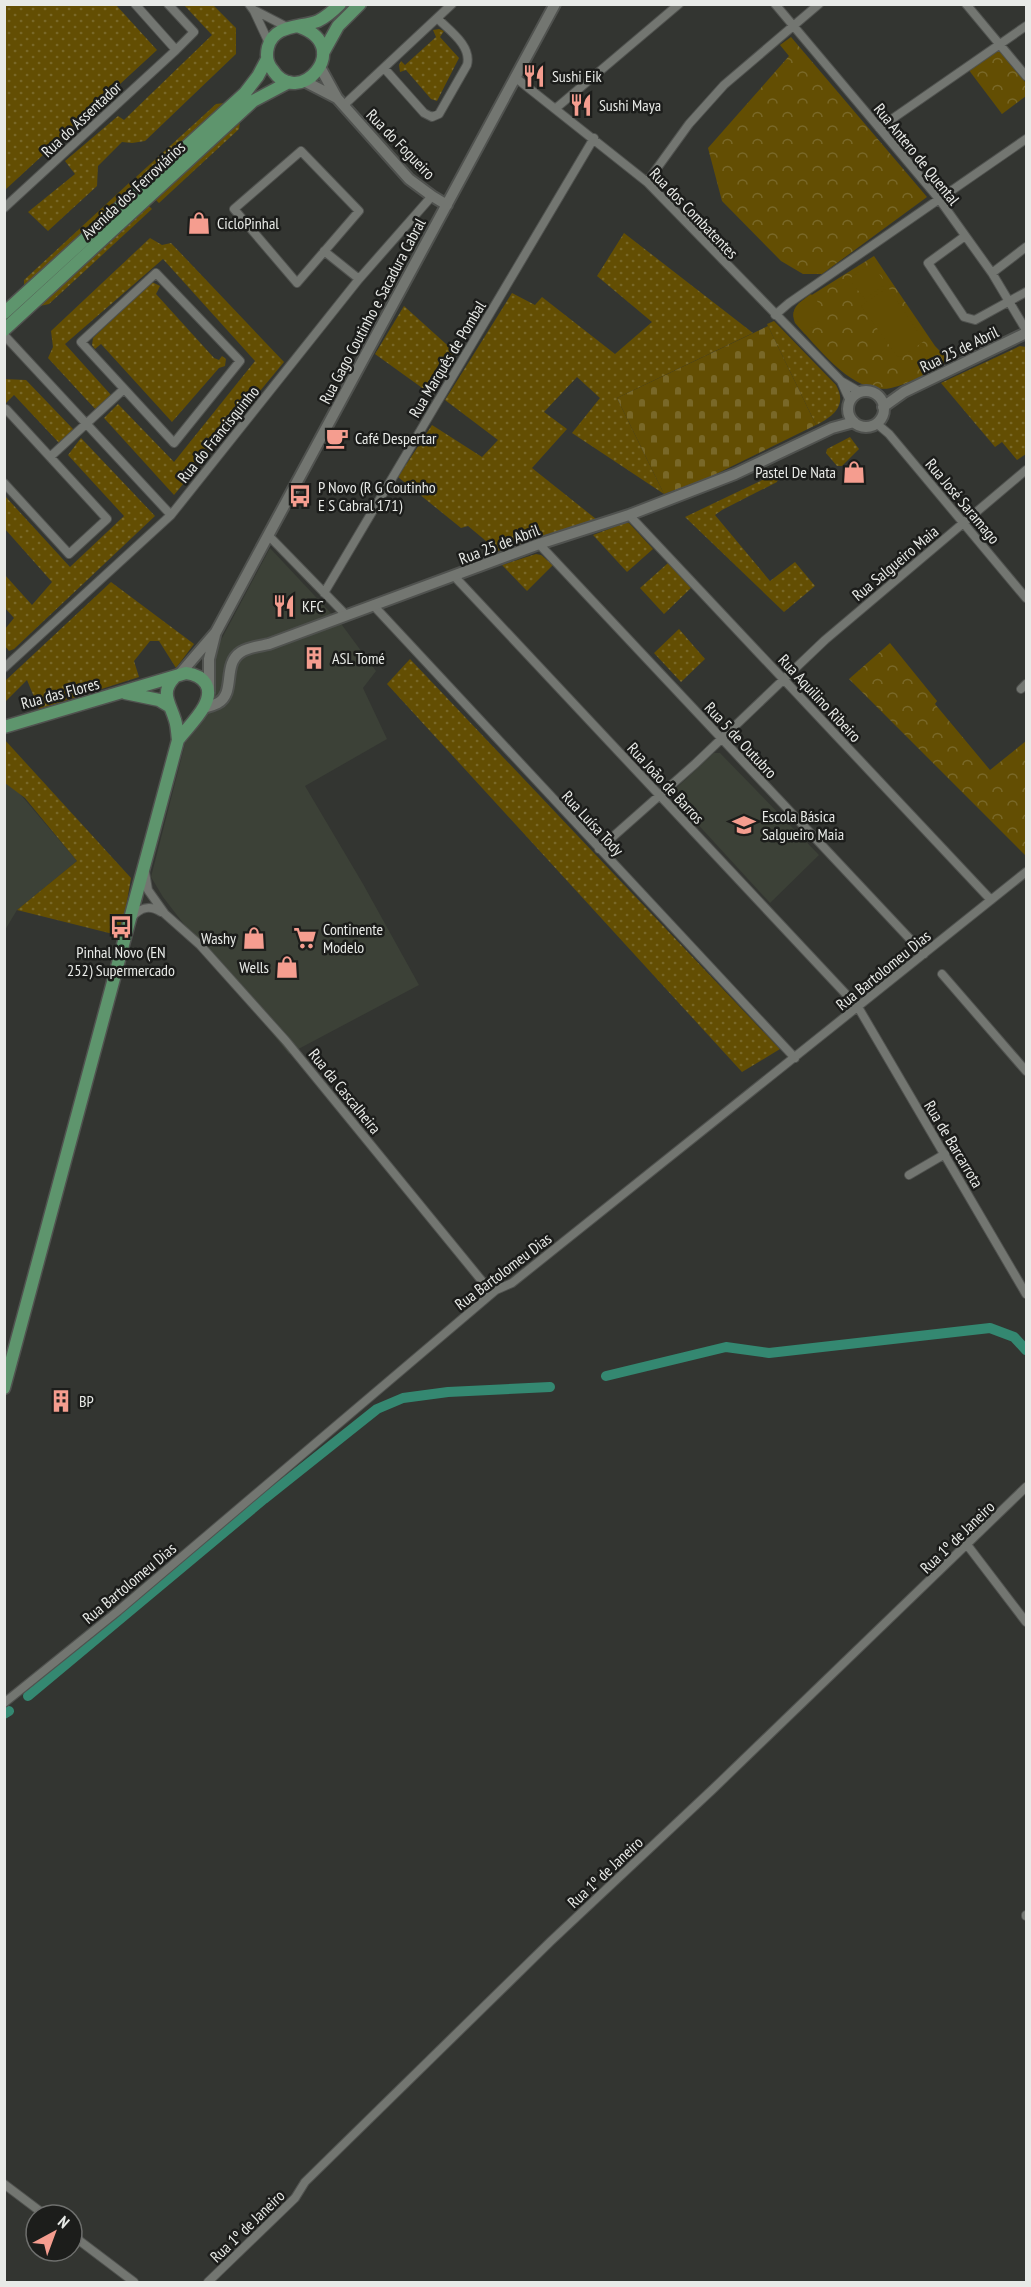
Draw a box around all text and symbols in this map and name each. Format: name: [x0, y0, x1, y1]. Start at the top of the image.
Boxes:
restaurant icon: Sushi Eik: [521, 63, 547, 89]
place label: Sushi Eik: [552, 66, 602, 86]
street label: Rua do Assentador: [37, 76, 126, 161]
restaurant icon: Sushi Maya: [568, 92, 594, 118]
place label: Sushi Maya: [599, 95, 661, 115]
street label: Rua Antero de Quental: [870, 99, 964, 209]
street label: Rua do Fogueiro: [362, 105, 440, 184]
street label: Avenida dos Ferroviários: [77, 137, 189, 243]
street label: Rua dos Combatentes: [646, 163, 742, 263]
shop icon: CicloPinhal: [186, 210, 212, 236]
place label: CicloPinhal: [217, 213, 279, 233]
street label: Rua Gago Coutinho e Sacadura Cabral: [315, 215, 430, 407]
street label: Rua Marquês de Pombal: [404, 297, 490, 421]
street label: Rua 25 de Abril: [917, 321, 1002, 377]
street label: Rua do Francisquinho: [173, 381, 263, 487]
cafe icon: Café Despertar: [324, 425, 350, 451]
place label: Café Despertar: [355, 428, 437, 448]
street label: Rua José Saramago: [922, 454, 1005, 548]
shop icon: Pastel De Nata: [841, 459, 867, 485]
place label: Pastel De Nata: [755, 462, 836, 482]
place label: P Novo (R G Coutinho E S Cabral 171): [318, 477, 436, 515]
bus stop icon: P Novo (R G Coutinho E S Cabral 171): [287, 483, 313, 509]
street label: Rua 25 de Abril: [456, 519, 542, 569]
street label: Rua Salgueiro Maia: [848, 521, 942, 605]
restaurant icon: KFC: [271, 593, 297, 619]
place label: KFC: [302, 596, 324, 616]
building icon: ASL Tomé: [301, 645, 327, 671]
place label: ASL Tomé: [332, 648, 385, 668]
street label: Rua Aquilino Ribeiro: [774, 650, 866, 746]
street label: Rua das Flores: [19, 673, 101, 713]
street label: Rua 5 de Outubro: [701, 698, 782, 782]
street label: Rua João de Barros: [623, 738, 709, 828]
street label: Rua Luísa Tody: [558, 786, 628, 860]
place label: Escola Básica Salgueiro Maia: [762, 806, 844, 844]
school or university icon: Escola Básica Salgueiro Maia: [731, 812, 757, 838]
bus stop icon: Pinhal Novo (EN 252) Supermercado: [108, 914, 134, 940]
place label: Continente Modelo: [323, 919, 383, 957]
shop icon: Washy: [241, 925, 267, 951]
supermarket icon: Continente Modelo: [292, 925, 318, 951]
street label: Rua Bartolomeu Dias: [832, 926, 934, 1014]
place label: Washy: [201, 928, 236, 948]
place label: Pinhal Novo (EN 252) Supermercado: [67, 942, 175, 980]
shop icon: Wells: [274, 954, 300, 980]
place label: Wells: [239, 957, 269, 977]
street label: Rua da Cascalheira: [305, 1044, 385, 1138]
street label: Rua de Barcarrota: [920, 1097, 988, 1191]
street label: Rua Bartolomeu Dias: [451, 1228, 555, 1314]
building icon: BP: [48, 1388, 74, 1414]
place label: BP: [79, 1391, 94, 1411]
street label: Rua 1º de Janeiro: [916, 1496, 998, 1577]
street label: Rua Bartolomeu Dias: [78, 1538, 180, 1628]
street label: Rua 1º de Janeiro: [563, 1832, 647, 1912]
street label: Rua 1º de Janeiro: [206, 2185, 288, 2266]
north arrow: [24, 2203, 84, 2263]
text: N: [54, 2211, 74, 2232]

